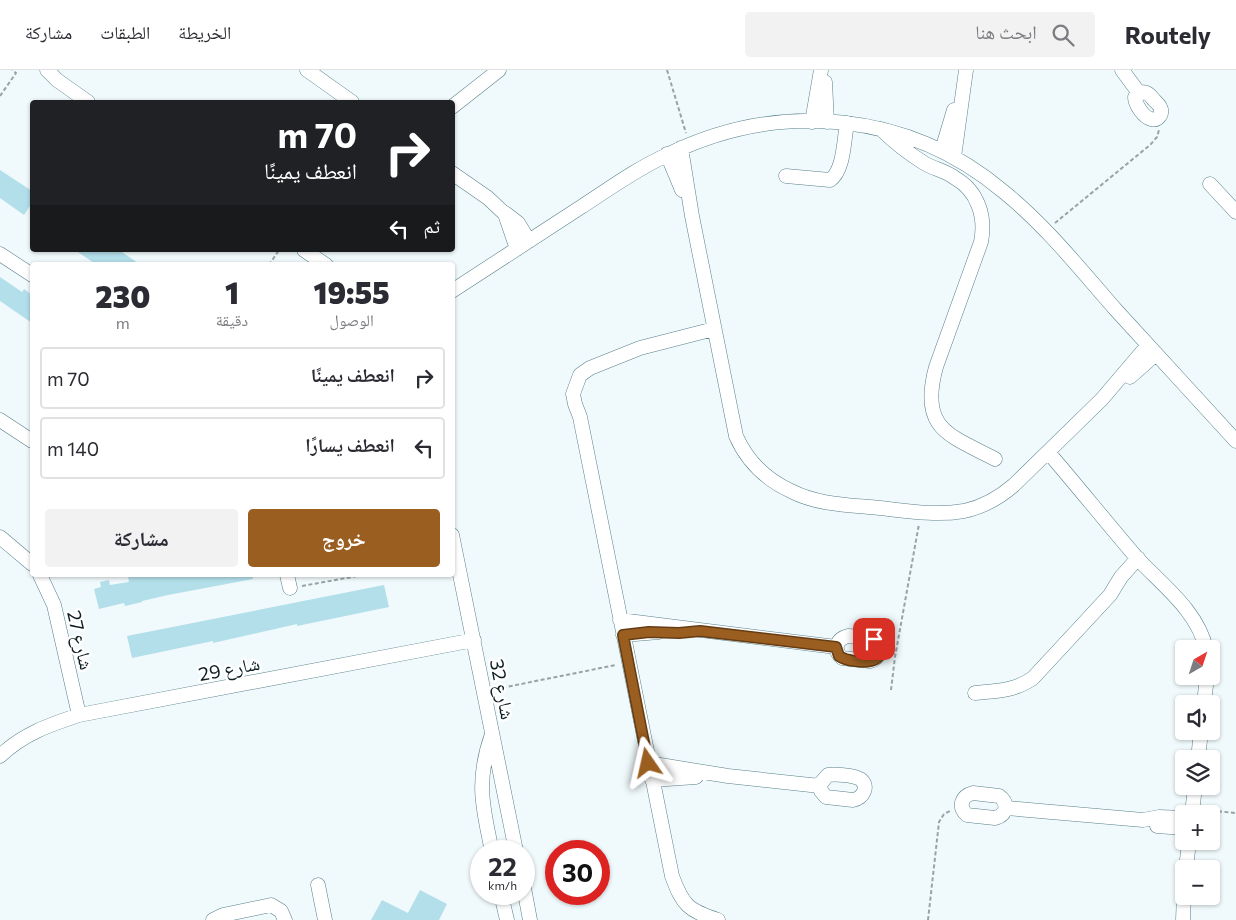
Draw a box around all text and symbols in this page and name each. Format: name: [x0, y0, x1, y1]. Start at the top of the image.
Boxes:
search box: [745, 12, 1095, 57]
text: ابحث هنا: [975, 20, 1037, 43]
text: Routely: [1125, 20, 1211, 49]
text: مشاركة: [25, 21, 72, 43]
text: الطبقات: [100, 21, 150, 43]
text: الخريطة: [178, 21, 231, 43]
icon: search: [1049, 21, 1077, 49]
text: 70 m: [277, 112, 357, 155]
icon: right: [375, 120, 440, 185]
text: انعطف يمينًا: [264, 157, 357, 184]
text: ثم: [423, 214, 440, 237]
icon: left: [385, 215, 413, 243]
text: 1: [225, 273, 239, 310]
text: 19:55: [313, 273, 390, 310]
text: 230: [95, 277, 150, 314]
text: دقيقة: [216, 310, 248, 329]
text: الوصول: [329, 310, 374, 329]
text: m: [116, 313, 130, 332]
text: انعطف يمينًا: [311, 363, 395, 386]
icon: right: [410, 364, 438, 392]
text: 70 m: [47, 367, 90, 390]
text: انعطف يسارًا: [305, 433, 395, 456]
icon: left: [410, 434, 438, 462]
text: 140 m: [47, 437, 99, 460]
button: مشاركة: [45, 509, 238, 567]
button: خروج: [248, 509, 440, 567]
street label: شارع 27: [62, 608, 99, 672]
pin: [853, 618, 895, 660]
icon: arrive: [860, 625, 888, 653]
north arrow: [1175, 640, 1220, 685]
map controls: [1175, 640, 1220, 905]
street label: شارع 29: [196, 651, 262, 686]
street label: شارع 32: [485, 657, 520, 721]
button: sound: [1175, 695, 1220, 740]
position arrow: [621, 736, 673, 788]
button: layers: [1175, 750, 1220, 795]
button: +: [1175, 805, 1220, 850]
speed limit sign: 30: [545, 840, 610, 905]
text: 22: [488, 851, 517, 881]
button: −: [1175, 860, 1220, 905]
text: km/h: [488, 878, 517, 892]

